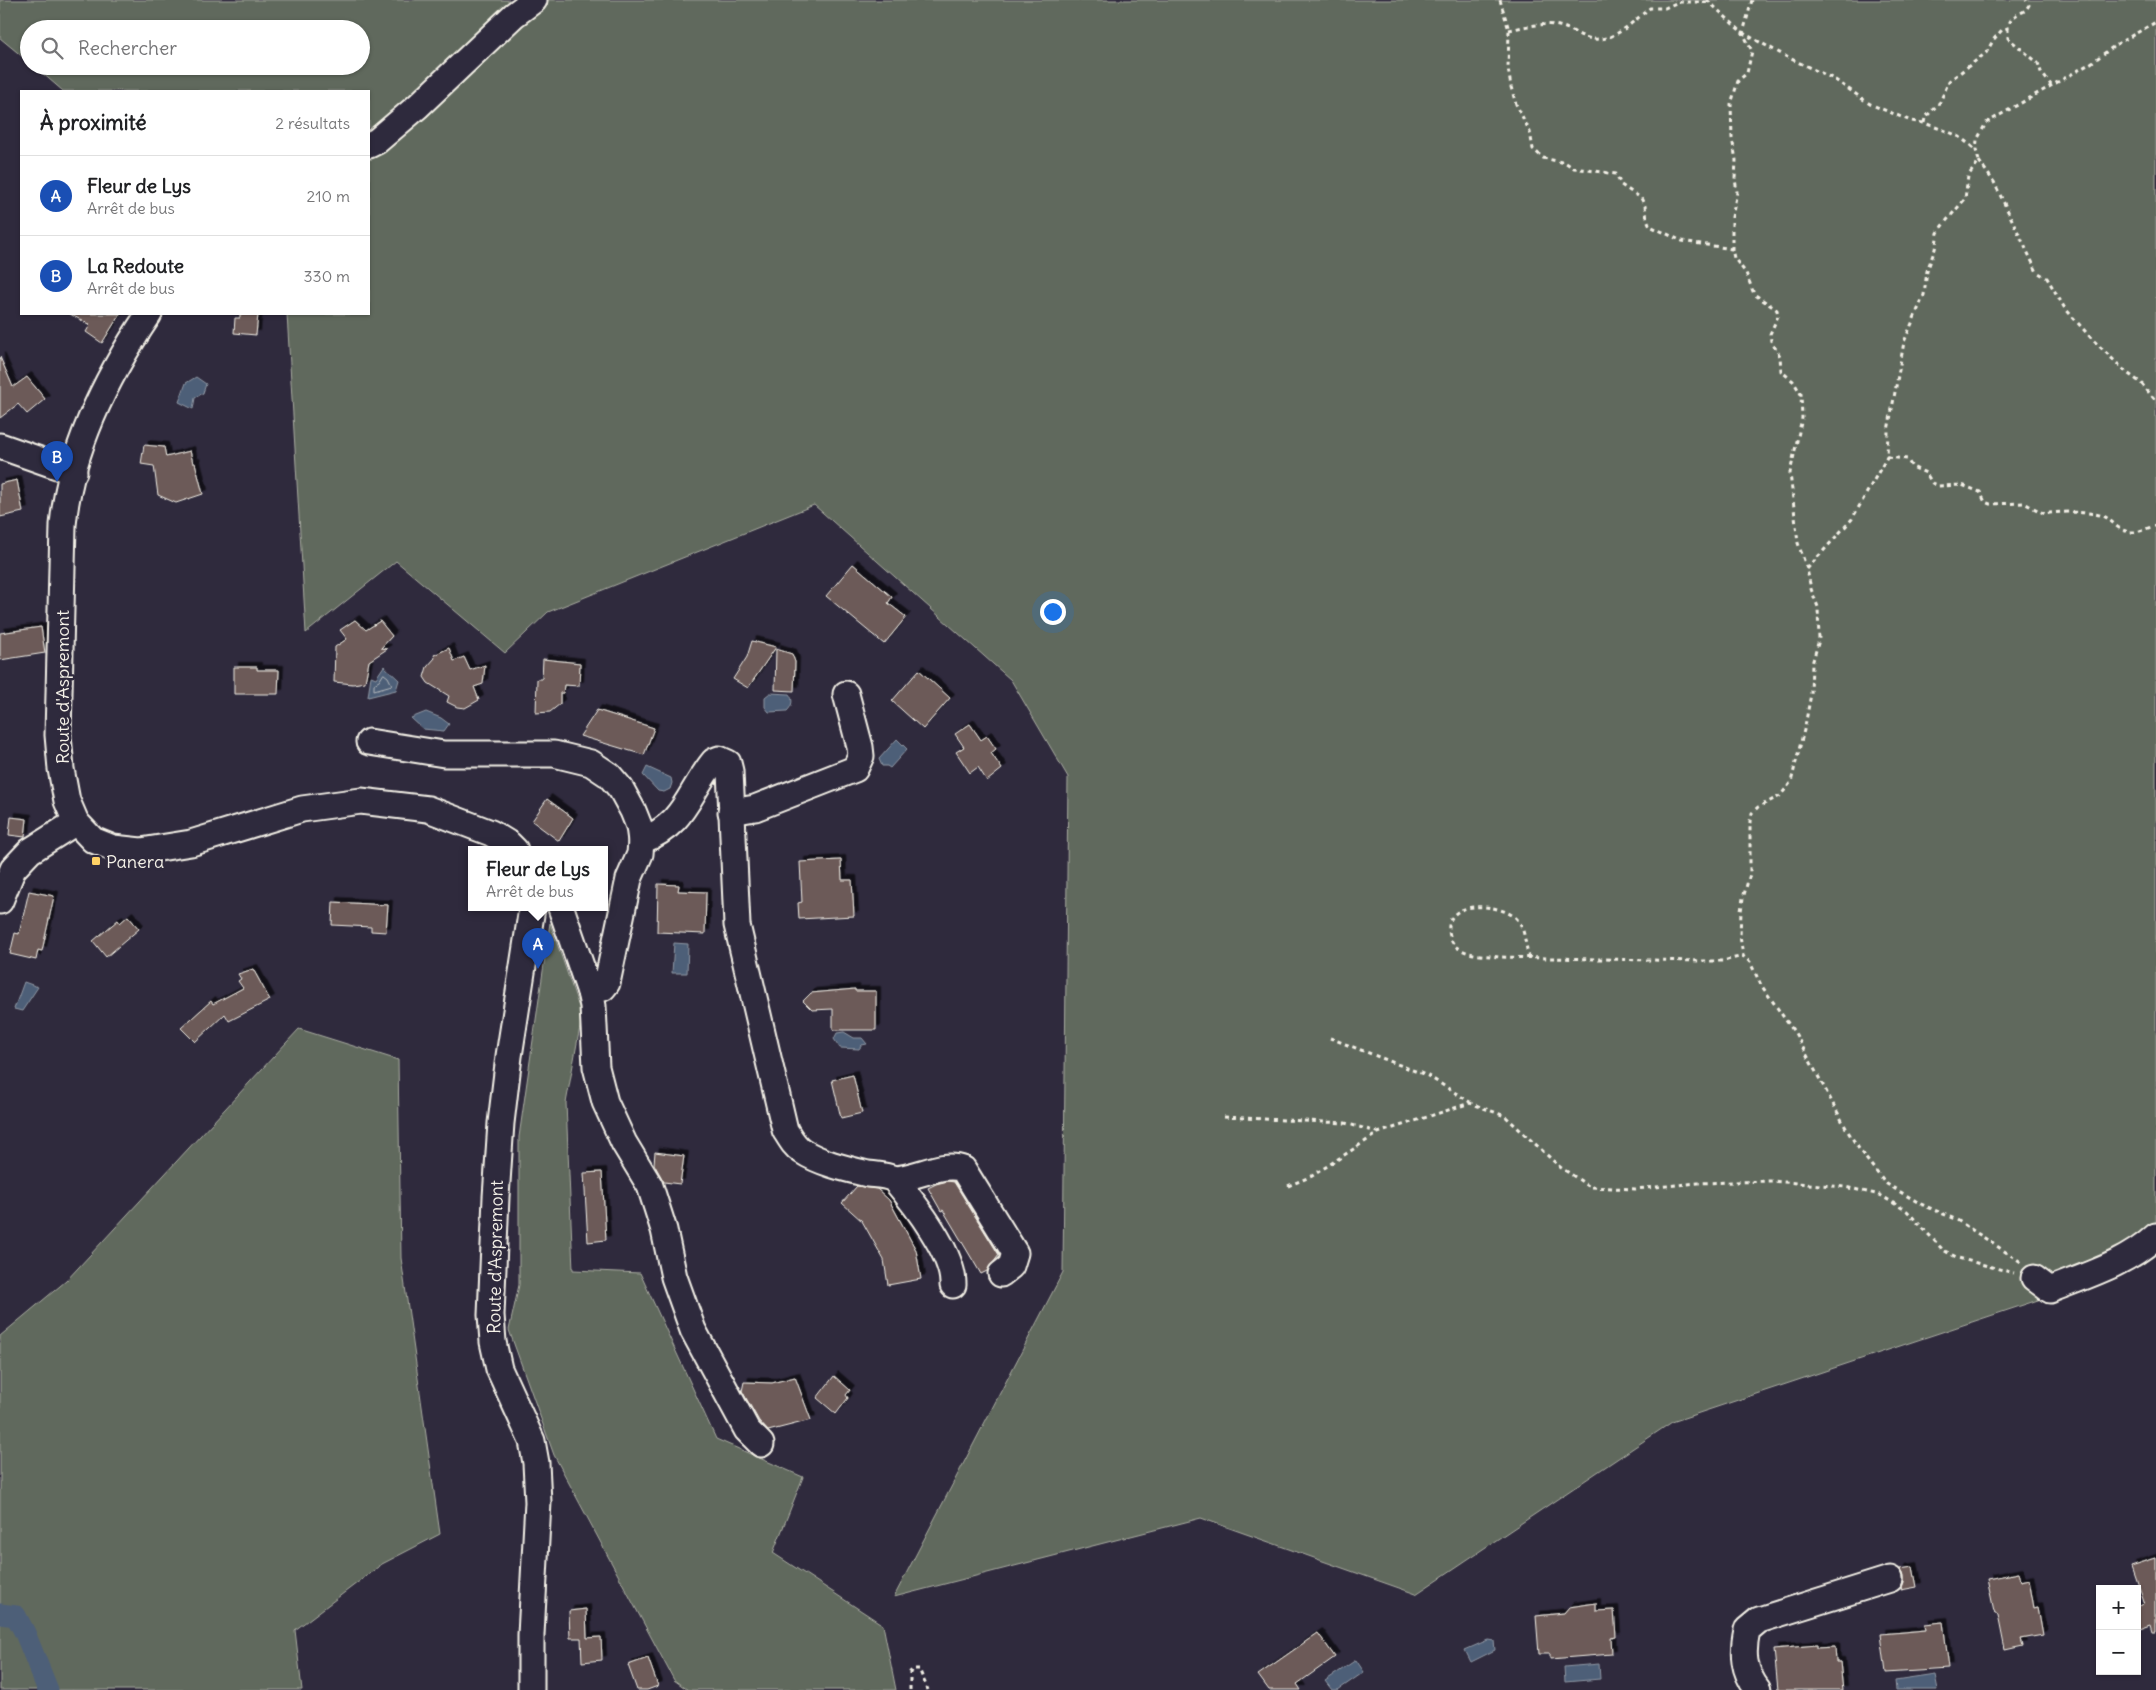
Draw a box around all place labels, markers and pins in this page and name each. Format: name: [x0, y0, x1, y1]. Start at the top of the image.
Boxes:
pin: B: [41, 441, 73, 482]
place label: Panera: [106, 850, 164, 873]
marker: Panera: [90, 855, 102, 867]
pin: A: [522, 928, 554, 969]

